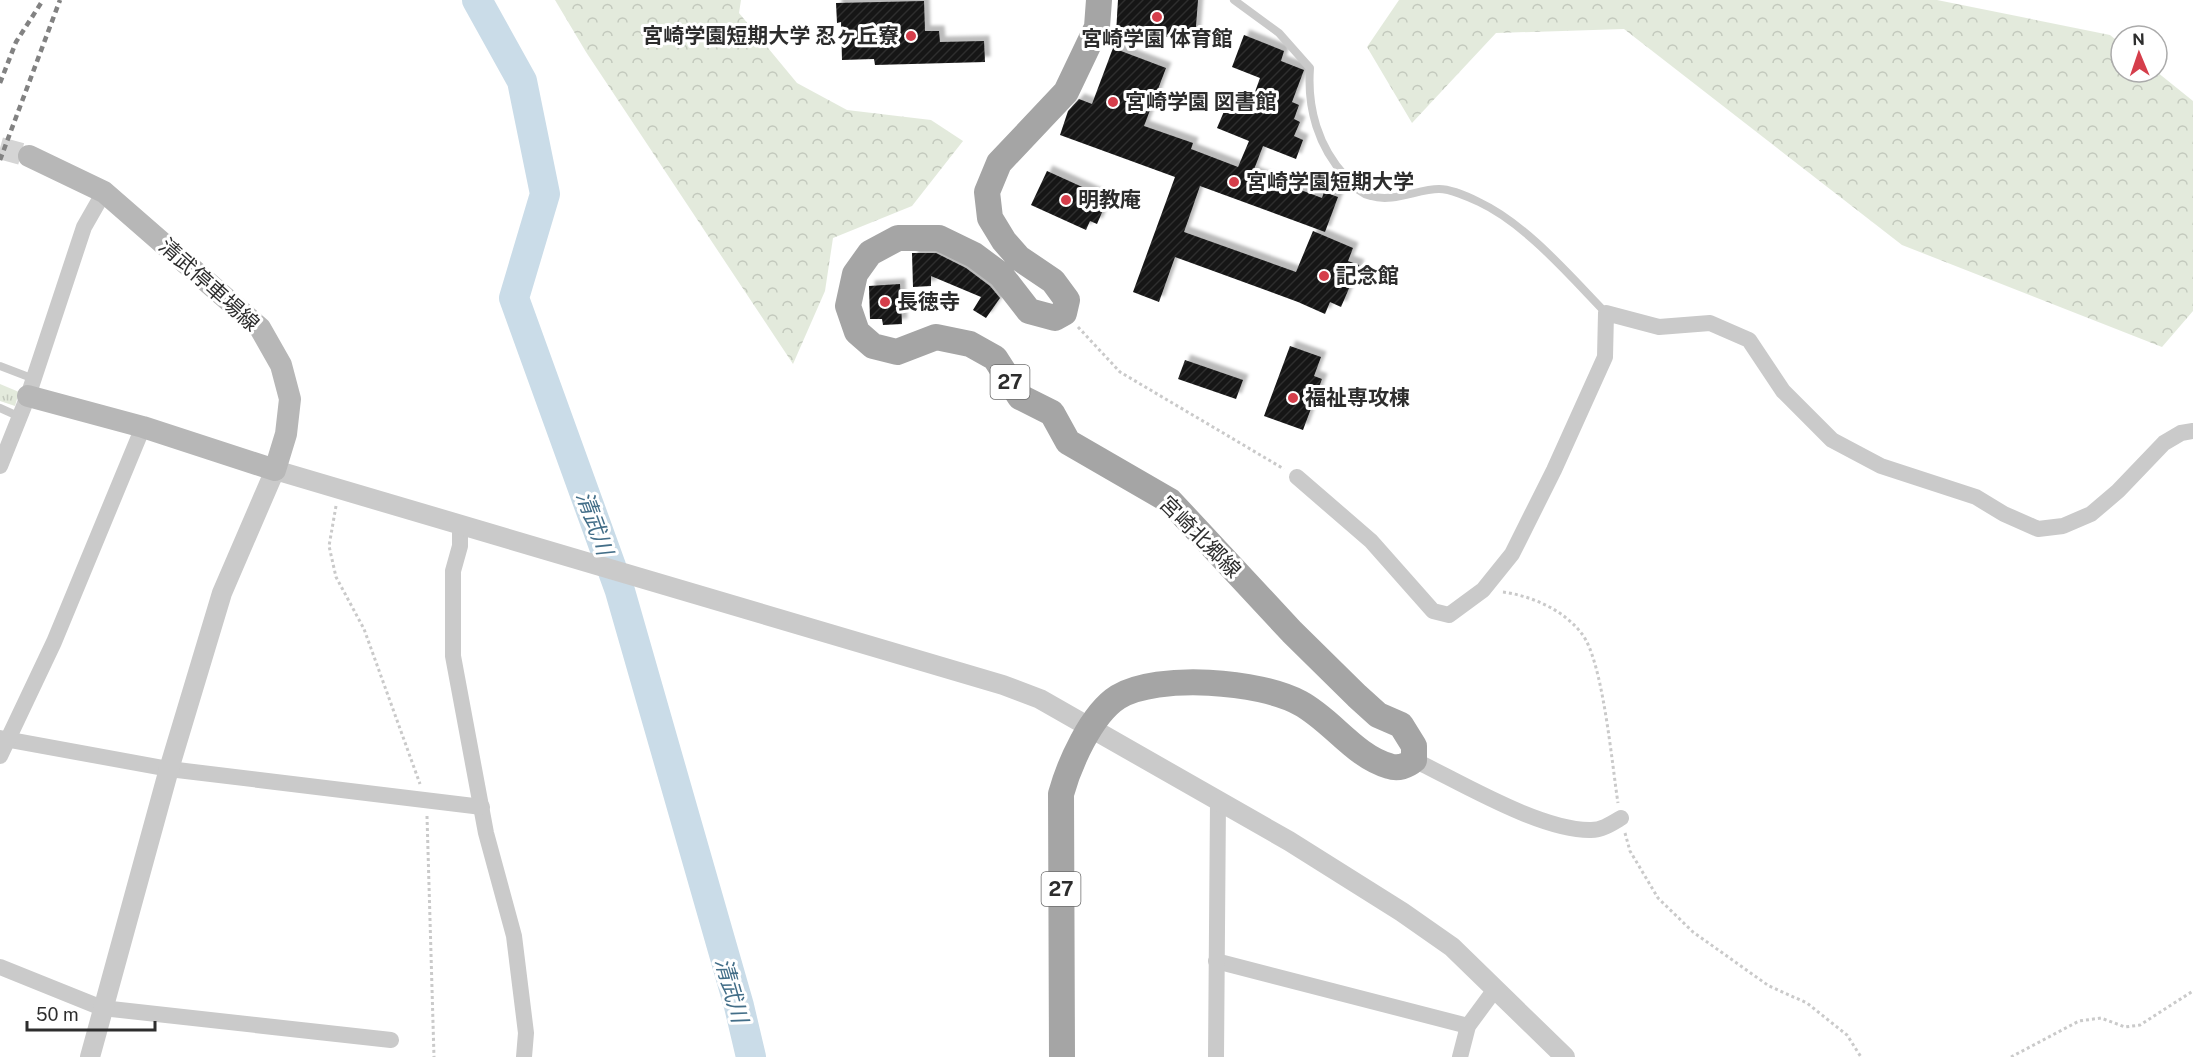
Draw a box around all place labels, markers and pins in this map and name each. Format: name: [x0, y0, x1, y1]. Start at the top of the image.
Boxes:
marker: 宮崎学園 体育館: [1150, 10, 1164, 24]
place label: 宮崎学園短期大学 忍ヶ丘寮: [642, 23, 899, 48]
place label: 宮崎学園 体育館: [1081, 26, 1233, 51]
marker: 宮崎学園短期大学 忍ヶ丘寮: [904, 29, 918, 43]
place label: 宮崎学園 図書館: [1125, 89, 1277, 114]
marker: 宮崎学園 図書館: [1106, 95, 1120, 109]
place label: 宮崎学園短期大学: [1246, 169, 1414, 194]
marker: 宮崎学園短期大学: [1227, 175, 1241, 189]
place label: 明教庵: [1078, 187, 1141, 212]
marker: 明教庵: [1059, 193, 1073, 207]
place label: 記念館: [1336, 263, 1399, 288]
marker: 記念館: [1317, 269, 1331, 283]
place label: 長徳寺: [897, 289, 960, 314]
marker: 長徳寺: [878, 295, 892, 309]
place label: 福祉専攻棟: [1305, 385, 1410, 410]
marker: 福祉専攻棟: [1286, 391, 1300, 405]

